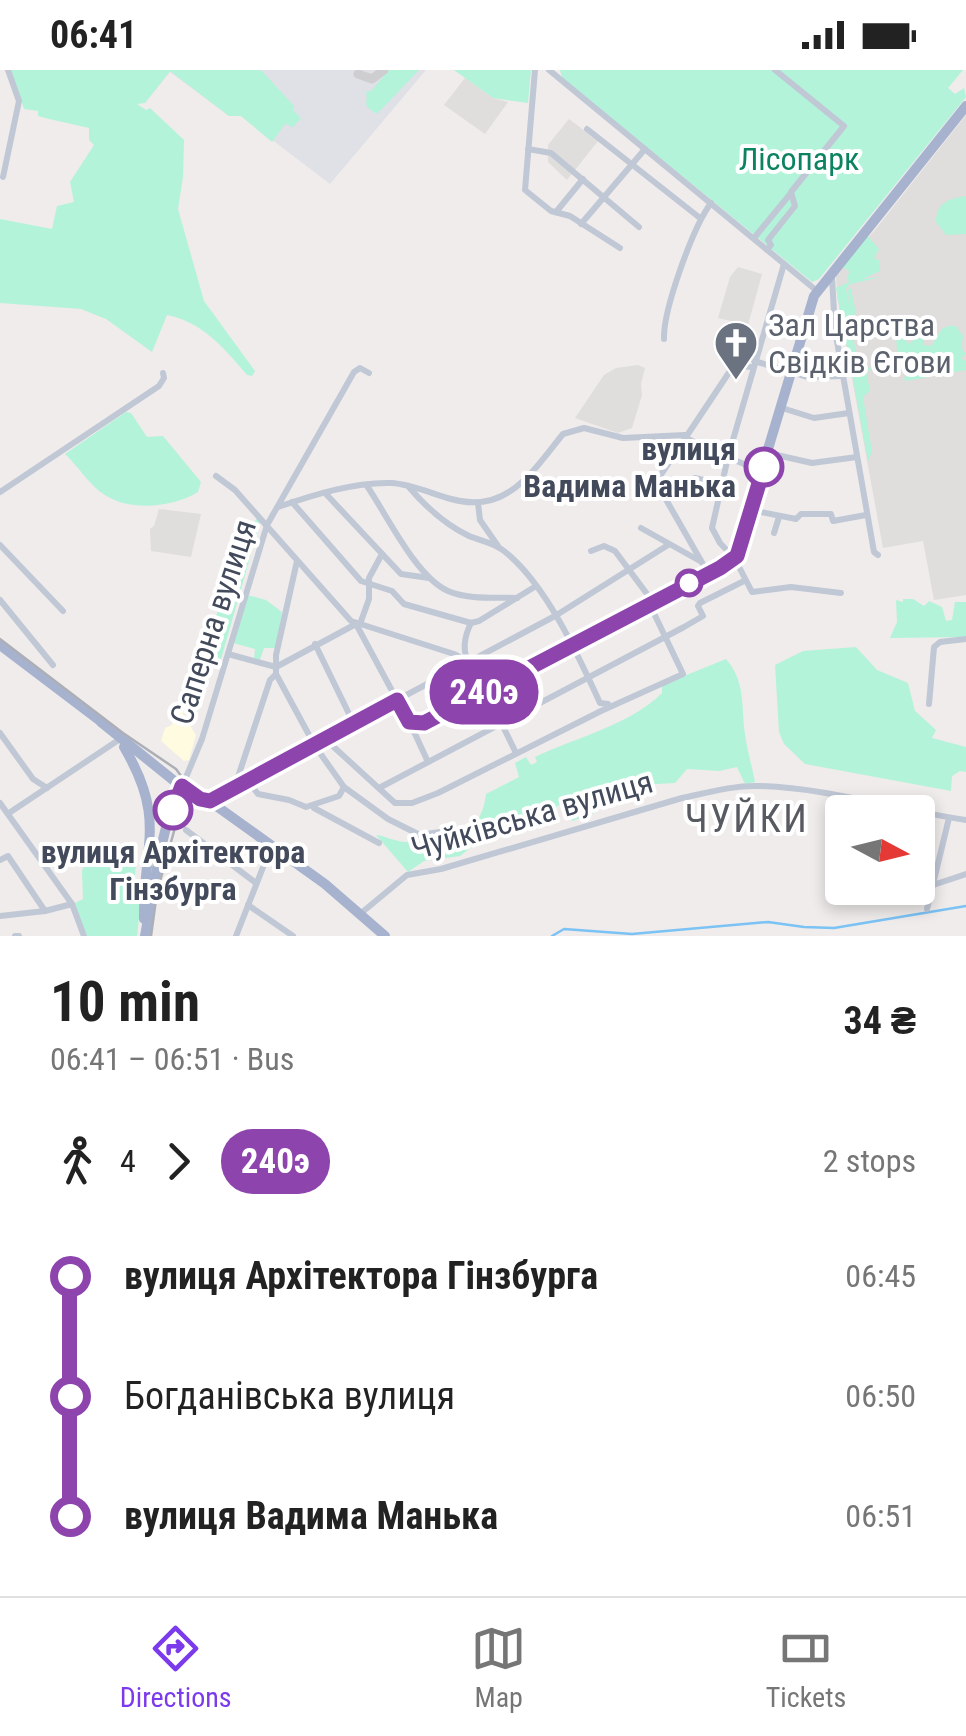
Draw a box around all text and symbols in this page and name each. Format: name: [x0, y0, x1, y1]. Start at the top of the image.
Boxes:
text: 06:41: [50, 13, 137, 57]
park label: Лісопарк: [739, 140, 859, 178]
place label: Зал Царства Свідків Єгови: [768, 306, 952, 381]
church icon: Зал Царства Свідків Єгови: [713, 320, 759, 381]
place label: вулиця Вадима Манька: [523, 430, 736, 505]
marker: вулиця Вадима Манька: [745, 448, 783, 486]
street label: Саперна вулиця: [162, 515, 264, 729]
unlabelled marker: [676, 570, 702, 596]
line badge: 240э: [414, 660, 554, 724]
text: 240э: [450, 672, 518, 713]
street label: Чуйківська вулиця: [407, 762, 657, 868]
marker: вулиця Архітектора Гінзбурга: [154, 791, 192, 829]
north arrow: [825, 795, 935, 905]
map controls: [825, 795, 935, 905]
district label: ЧУЙКИ: [685, 797, 809, 841]
place label: вулиця Архітектора Гінзбурга: [41, 833, 305, 908]
text: 10 min: [50, 970, 200, 1034]
text: 34 ₴: [843, 999, 916, 1043]
text: 06:41 – 06:51 · Bus: [50, 1040, 294, 1078]
icon: walk: [50, 1134, 105, 1189]
icon: forward: [151, 1134, 206, 1189]
text: 240э: [241, 1141, 310, 1182]
text: 4: [120, 1142, 136, 1180]
text: 2 stops: [823, 1142, 916, 1180]
text: вулиця Архітектора Гінзбурга: [124, 1254, 598, 1298]
text: 06:45: [845, 1257, 916, 1295]
text: Богданівська вулиця: [124, 1374, 455, 1418]
text: 06:50: [845, 1377, 916, 1415]
text: вулиця Вадима Манька: [124, 1494, 498, 1538]
text: 06:51: [845, 1497, 916, 1535]
tab: Directions: [120, 1621, 232, 1714]
tab: Map: [471, 1621, 526, 1714]
tab: Tickets: [766, 1621, 846, 1714]

